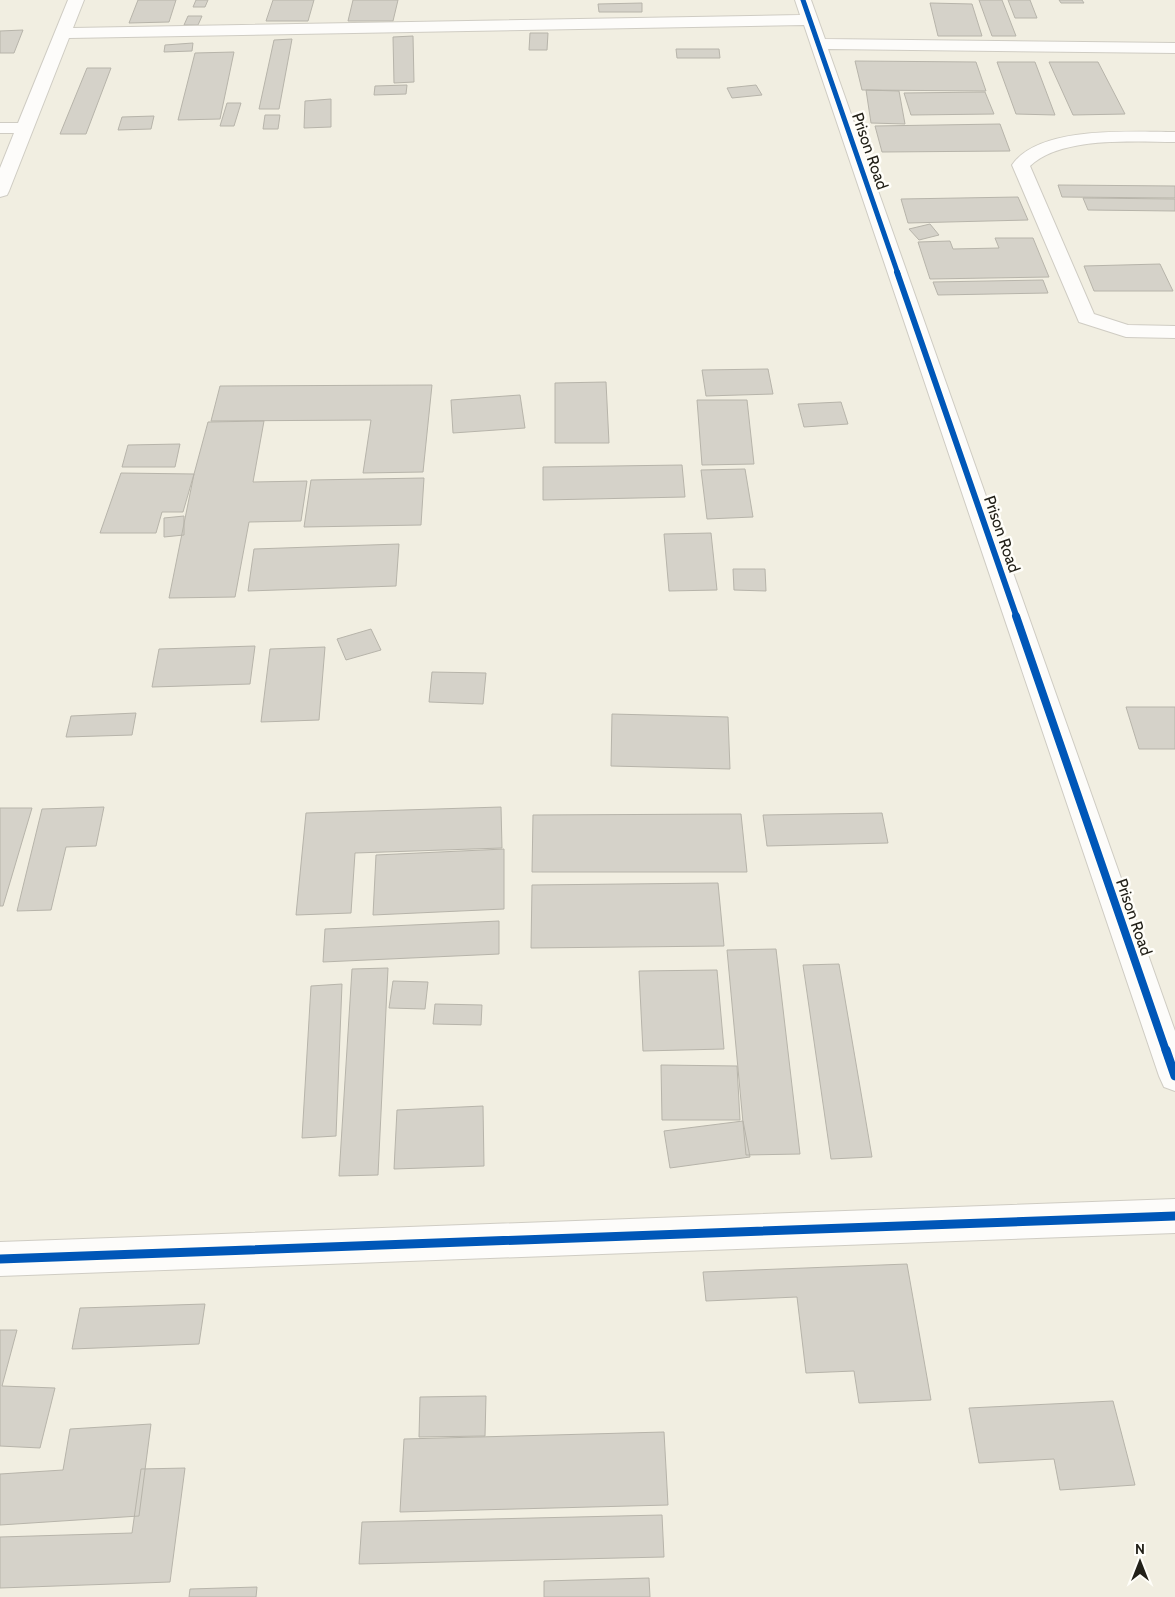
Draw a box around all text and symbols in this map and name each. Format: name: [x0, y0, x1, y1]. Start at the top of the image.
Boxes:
street label: Prison Road: [848, 110, 892, 192]
street label: Prison Road: [980, 493, 1024, 575]
street label: Prison Road: [1112, 876, 1156, 958]
north arrow: [1115, 1537, 1165, 1587]
text: N: [1135, 1540, 1145, 1558]

